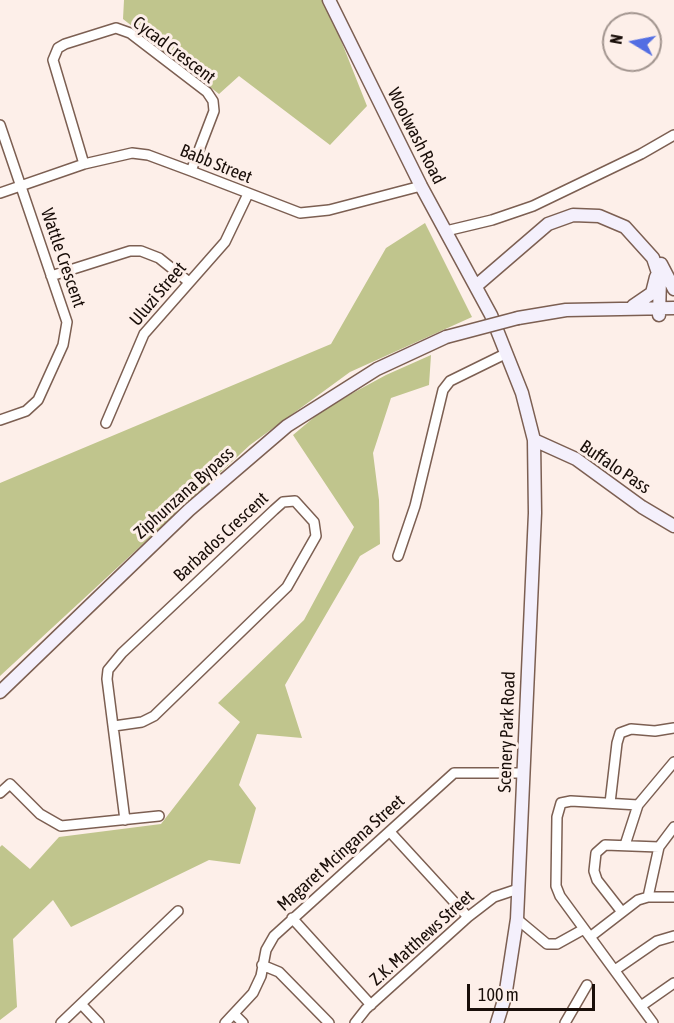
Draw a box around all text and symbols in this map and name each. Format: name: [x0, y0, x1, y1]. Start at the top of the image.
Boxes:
street label: Cycad Crescent: [128, 12, 220, 88]
north arrow: [602, 12, 662, 72]
text: N: [607, 33, 626, 45]
street label: Woolwash Road: [383, 84, 449, 188]
street label: Babb Street: [177, 140, 255, 188]
street label: Wattle Crescent: [36, 206, 90, 310]
street label: Uluzi Street: [125, 258, 191, 330]
street label: Buffalo Pass: [576, 436, 654, 498]
street label: Ziphunzana Bypass: [130, 443, 238, 543]
street label: Barbados Crescent: [169, 488, 273, 586]
street label: Scenery Park Road: [494, 671, 520, 793]
street label: Magaret Mcingana Street: [273, 790, 409, 916]
street label: Z.K. Matthews Street: [366, 886, 478, 990]
scale bar: [470, 972, 598, 1010]
text: 100 m: [478, 984, 519, 1005]

